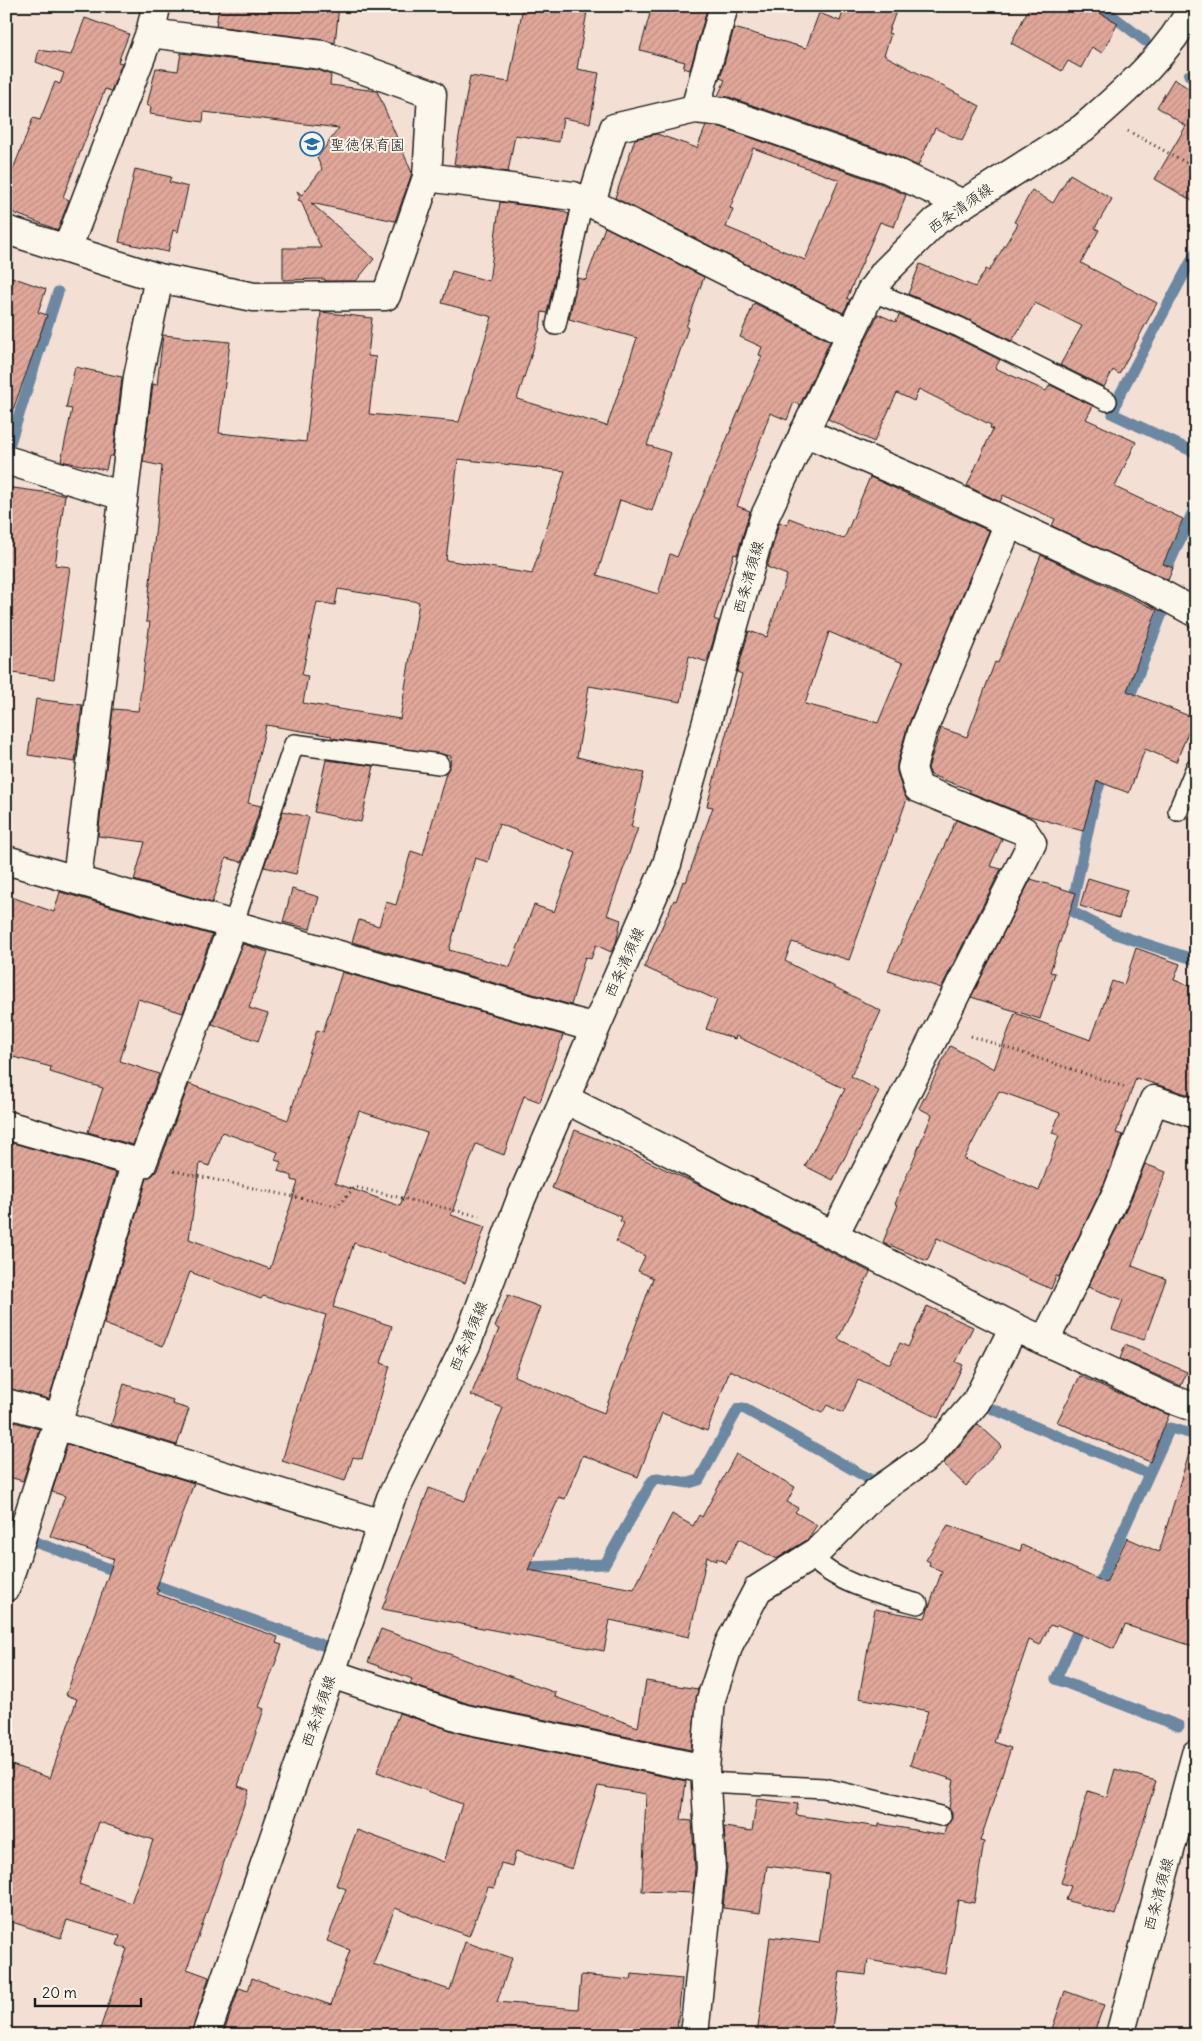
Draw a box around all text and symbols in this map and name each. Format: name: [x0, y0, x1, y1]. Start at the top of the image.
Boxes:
school or university icon: 聖徳保育園: [299, 131, 325, 157]
place label: 聖徳保育園: [330, 135, 405, 154]
street label: 西条清須線: [924, 179, 996, 237]
street label: 西条清須線: [729, 538, 767, 616]
street label: 西条清須線: [600, 924, 648, 1000]
street label: 西条清須線: [445, 1298, 491, 1374]
street label: 西条清須線: [297, 1672, 339, 1750]
street label: 西条清須線: [1139, 1855, 1177, 1933]
scale bar: [35, 1976, 141, 2008]
text: 20 m: [42, 1983, 77, 2002]

